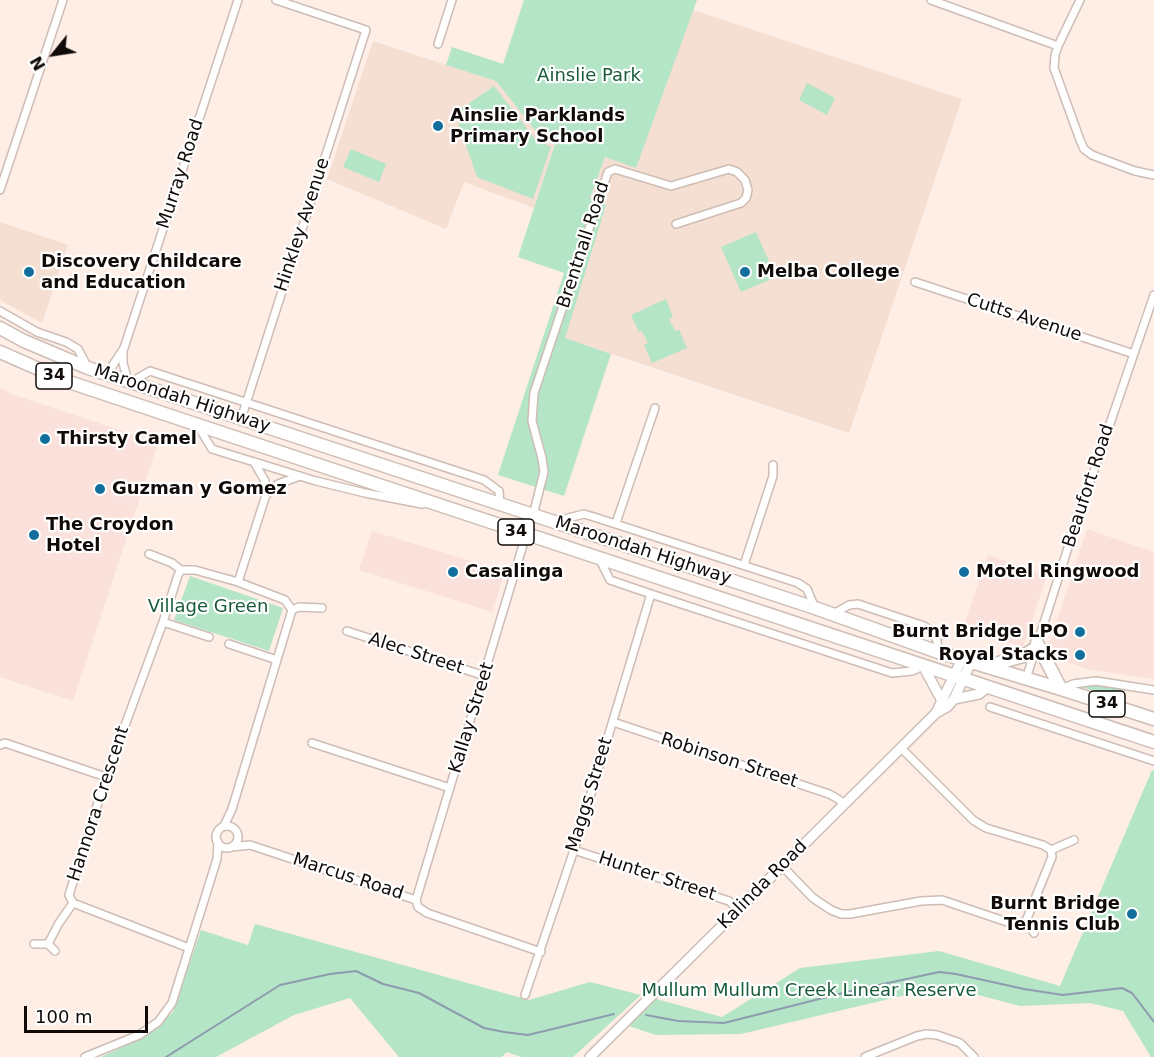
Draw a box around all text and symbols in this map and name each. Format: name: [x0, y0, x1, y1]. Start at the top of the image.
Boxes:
north arrow: [24, 24, 84, 84]
text: N: [26, 53, 50, 74]
park label: Ainslie Park: [537, 65, 641, 87]
place label: Ainslie Parklands Primary School: [450, 105, 625, 148]
street label: Murray Road: [153, 116, 209, 232]
marker: Ainslie Parklands Primary School: [431, 119, 445, 133]
street label: Hinkley Avenue: [271, 155, 335, 295]
street label: Brentnall Road: [553, 179, 615, 311]
place label: Discovery Childcare and Education: [41, 251, 242, 294]
place label: Melba College: [757, 261, 900, 283]
marker: Discovery Childcare and Education: [22, 265, 36, 279]
marker: Melba College: [738, 265, 752, 279]
street label: Cutts Avenue: [964, 289, 1084, 347]
street label: Maroondah Highway: [91, 360, 273, 438]
road number: 34: [36, 363, 72, 389]
street label: Beaufort Road: [1059, 422, 1119, 550]
place label: Thirsty Camel: [57, 428, 197, 450]
marker: Thirsty Camel: [38, 432, 52, 446]
place label: Guzman y Gomez: [112, 478, 287, 500]
marker: Guzman y Gomez: [93, 482, 107, 496]
street label: Maroondah Highway: [552, 512, 734, 590]
place label: The Croydon Hotel: [46, 514, 174, 556]
road number: 34: [498, 519, 534, 545]
marker: The Croydon Hotel: [27, 528, 41, 542]
place label: Casalinga: [465, 561, 563, 583]
place label: Motel Ringwood: [976, 561, 1140, 583]
marker: Casalinga: [446, 565, 460, 579]
marker: Motel Ringwood: [957, 565, 971, 579]
park label: Village Green: [148, 596, 268, 618]
place label: Burnt Bridge LPO: [892, 621, 1068, 643]
marker: Burnt Bridge LPO: [1073, 625, 1087, 639]
street label: Alec Street: [366, 628, 466, 680]
place label: Royal Stacks: [938, 644, 1068, 666]
marker: Royal Stacks: [1073, 648, 1087, 662]
street label: Kallay Street: [445, 660, 499, 776]
road number: 34: [1089, 691, 1125, 717]
street label: Hannora Crescent: [64, 724, 134, 884]
street label: Robinson Street: [658, 729, 800, 793]
street label: Maggs Street: [562, 735, 618, 855]
street label: Kalinda Road: [714, 836, 812, 934]
street label: Hunter Street: [596, 848, 718, 906]
street label: Marcus Road: [290, 849, 406, 905]
place label: Burnt Bridge Tennis Club: [990, 893, 1120, 936]
marker: Burnt Bridge Tennis Club: [1125, 907, 1139, 921]
park label: Mullum Mullum Creek Linear Reserve: [641, 980, 977, 1002]
scale bar: [27, 994, 152, 1032]
text: 100 m: [35, 1006, 93, 1027]

